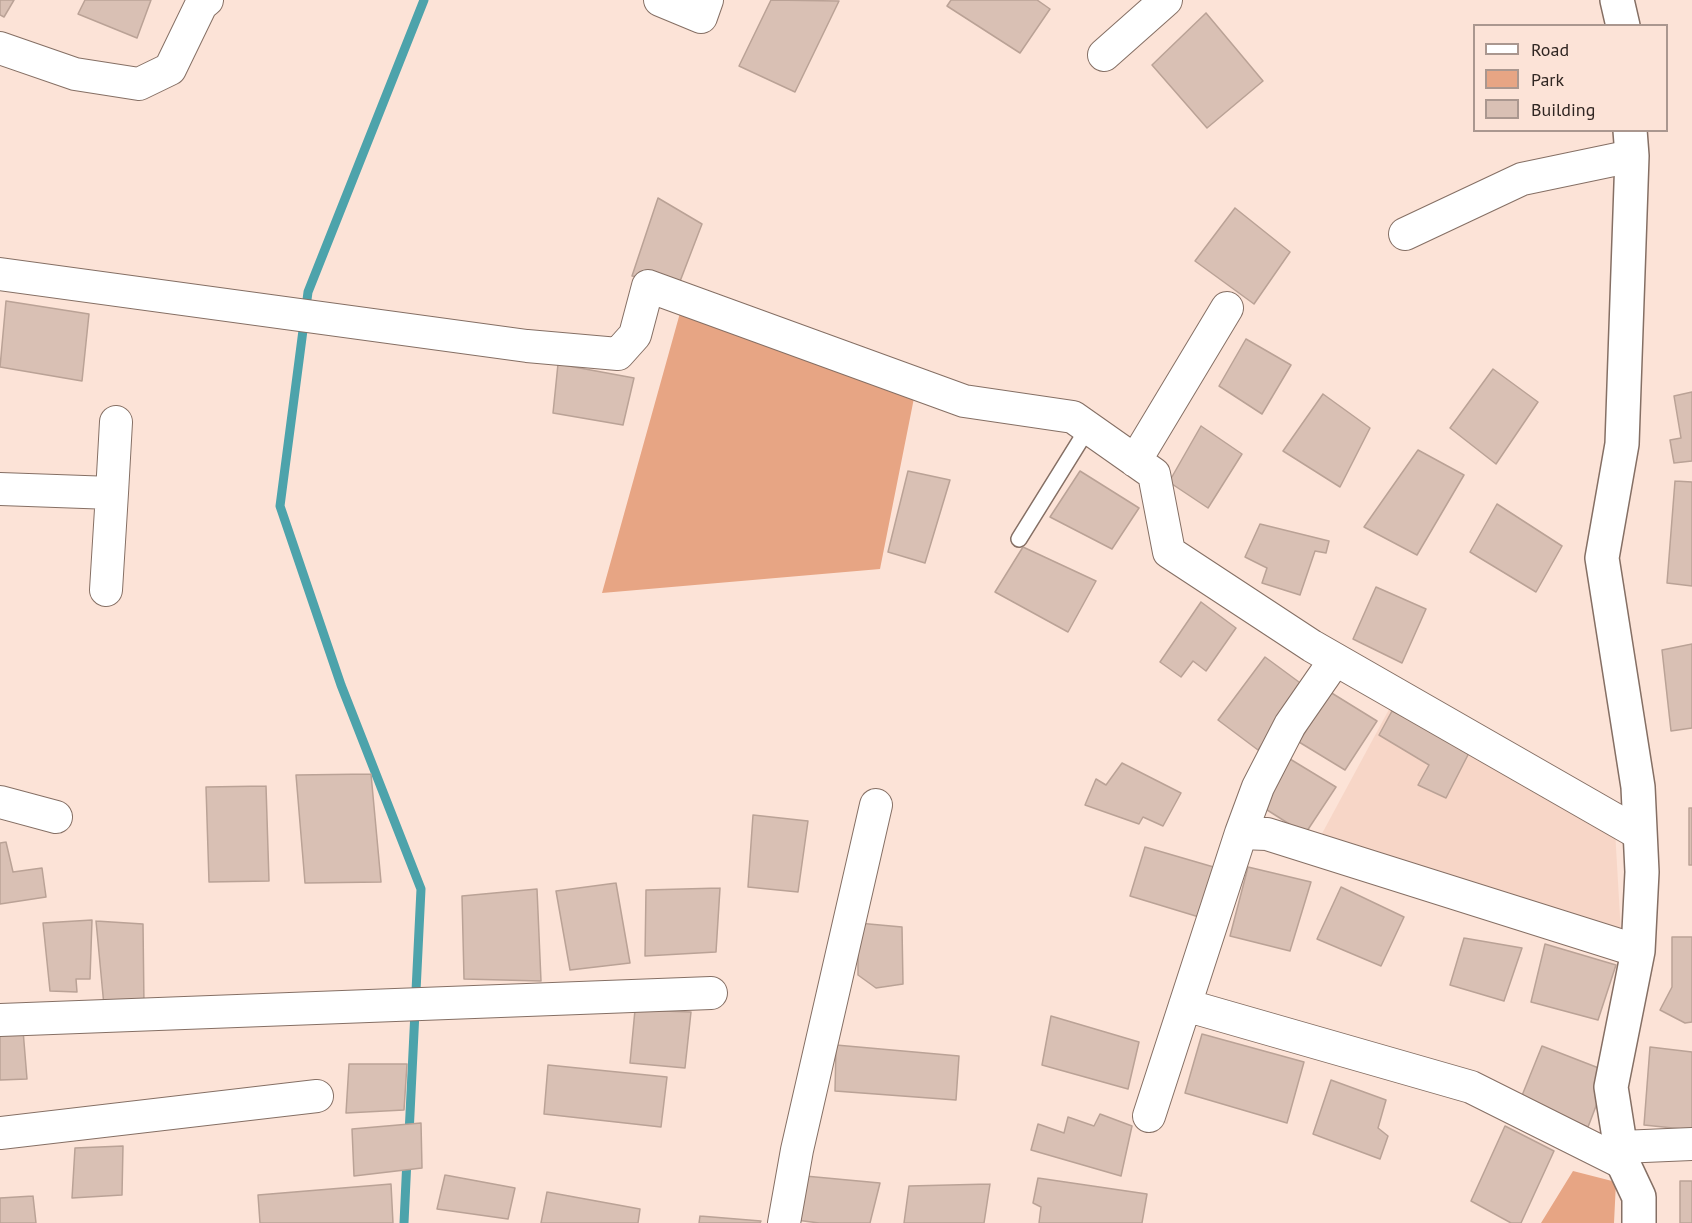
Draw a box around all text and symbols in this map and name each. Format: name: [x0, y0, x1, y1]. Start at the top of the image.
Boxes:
legend: [1473, 24, 1668, 132]
text: Road: [1531, 38, 1569, 61]
text: Park: [1531, 68, 1564, 91]
text: Building: [1531, 98, 1595, 121]

